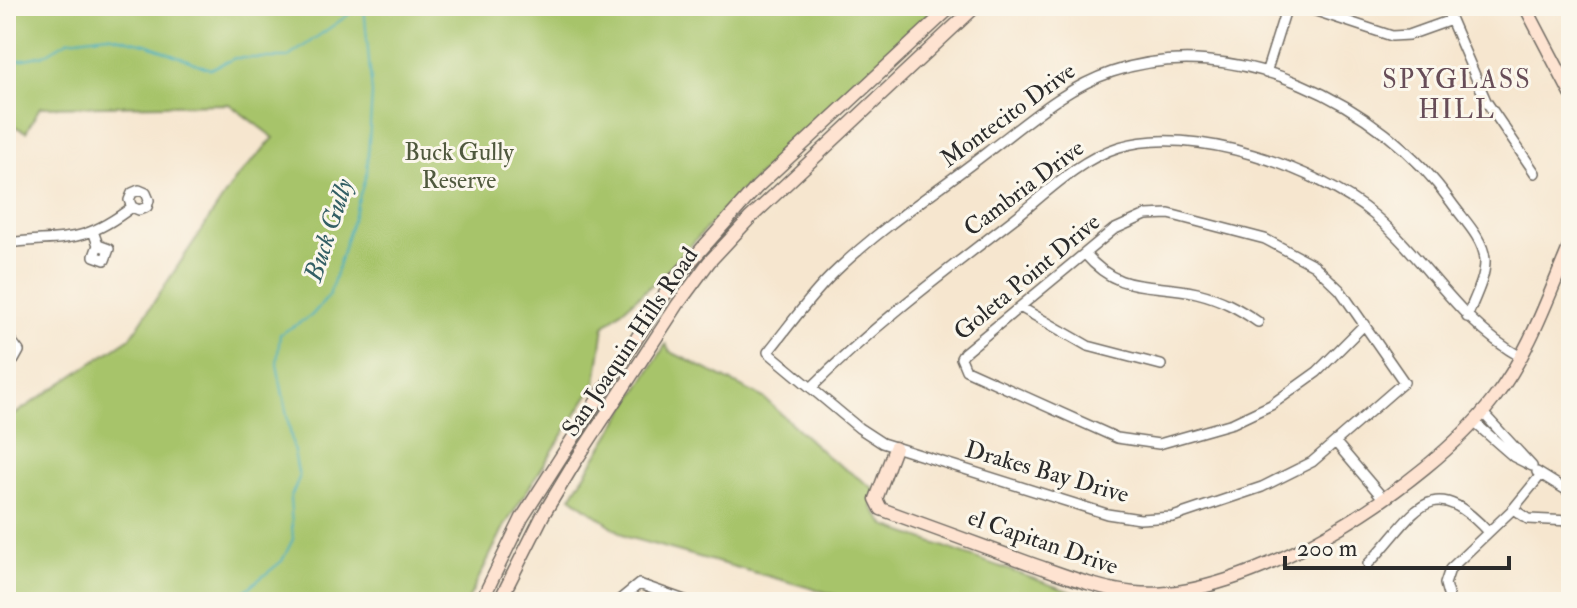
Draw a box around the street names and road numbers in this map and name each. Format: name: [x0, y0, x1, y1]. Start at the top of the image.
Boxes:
street label: Montecito Drive: [934, 56, 1082, 174]
street label: Cambria Drive: [958, 133, 1090, 243]
street label: Goleta Point Drive: [947, 207, 1107, 347]
street label: San Joaquin Hills Road: [555, 241, 705, 443]
street label: Drakes Bay Drive: [962, 434, 1132, 510]
street label: el Capitan Drive: [964, 502, 1122, 582]

